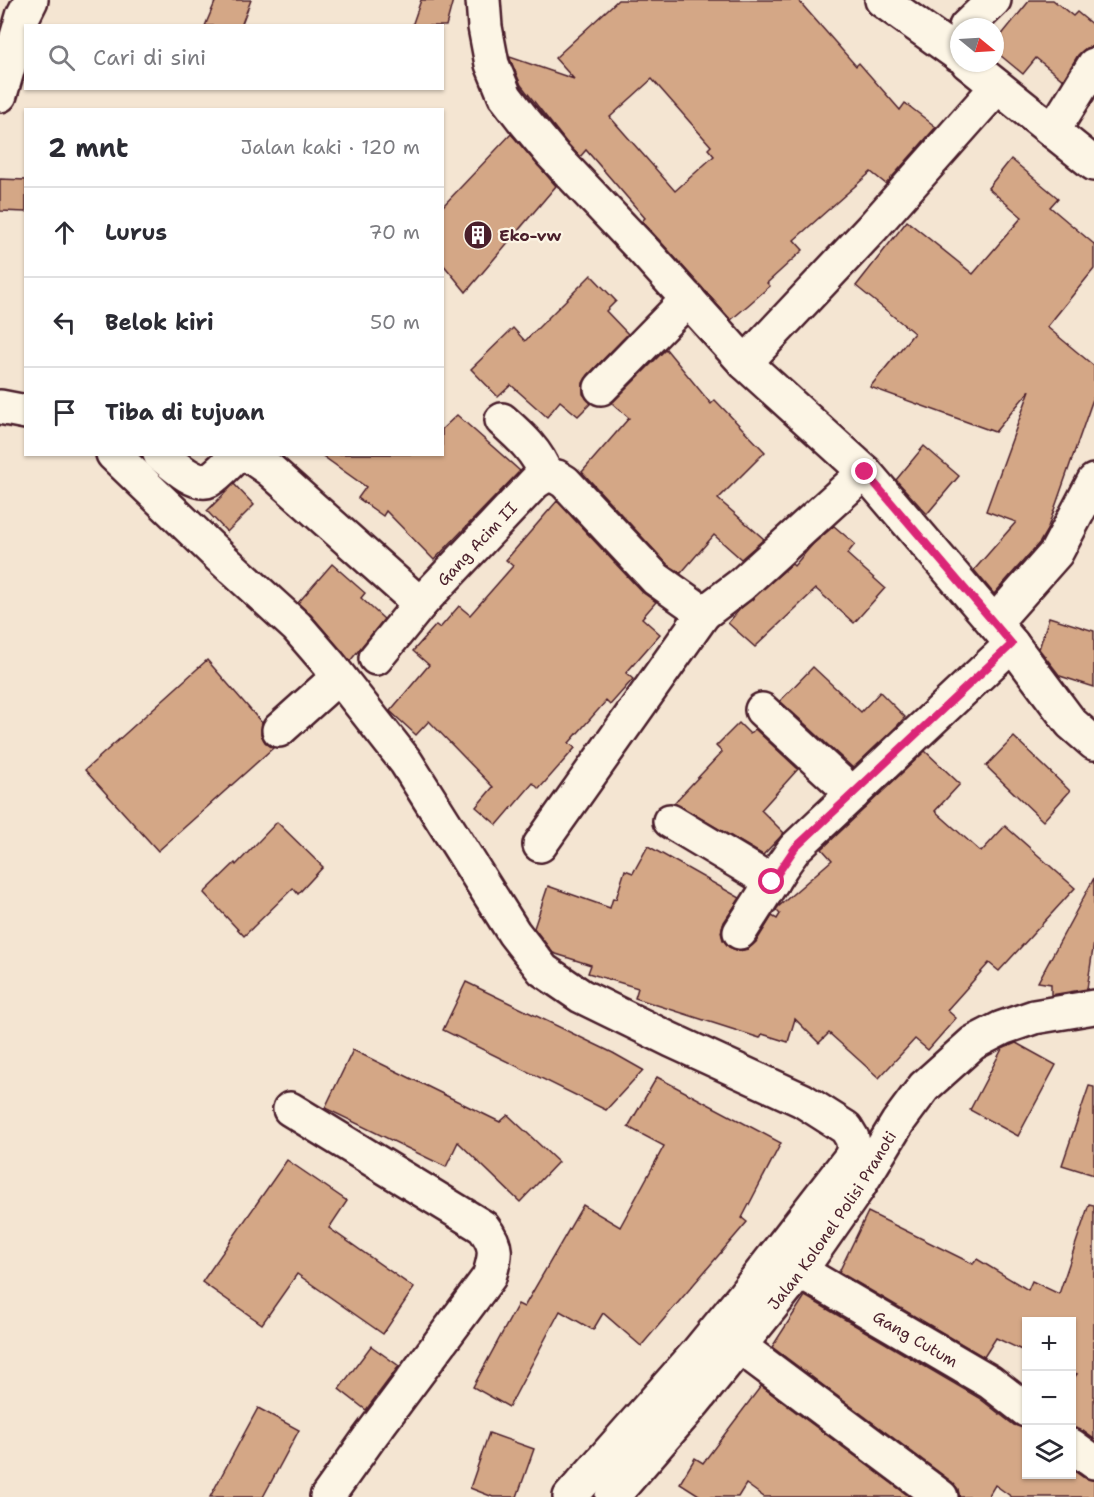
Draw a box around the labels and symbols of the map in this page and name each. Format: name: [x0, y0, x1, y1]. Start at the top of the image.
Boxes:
north arrow: [950, 18, 1004, 72]
building icon: Eko-vw: [462, 219, 494, 251]
place label: Eko-vw: [499, 225, 562, 246]
route end: [851, 458, 877, 484]
street label: Gang Acim II: [432, 497, 522, 590]
route start: [758, 868, 784, 894]
street label: Jalan Kolonel Polisi Pranoti: [763, 1127, 901, 1314]
street label: Gang Cutum: [869, 1306, 962, 1372]

